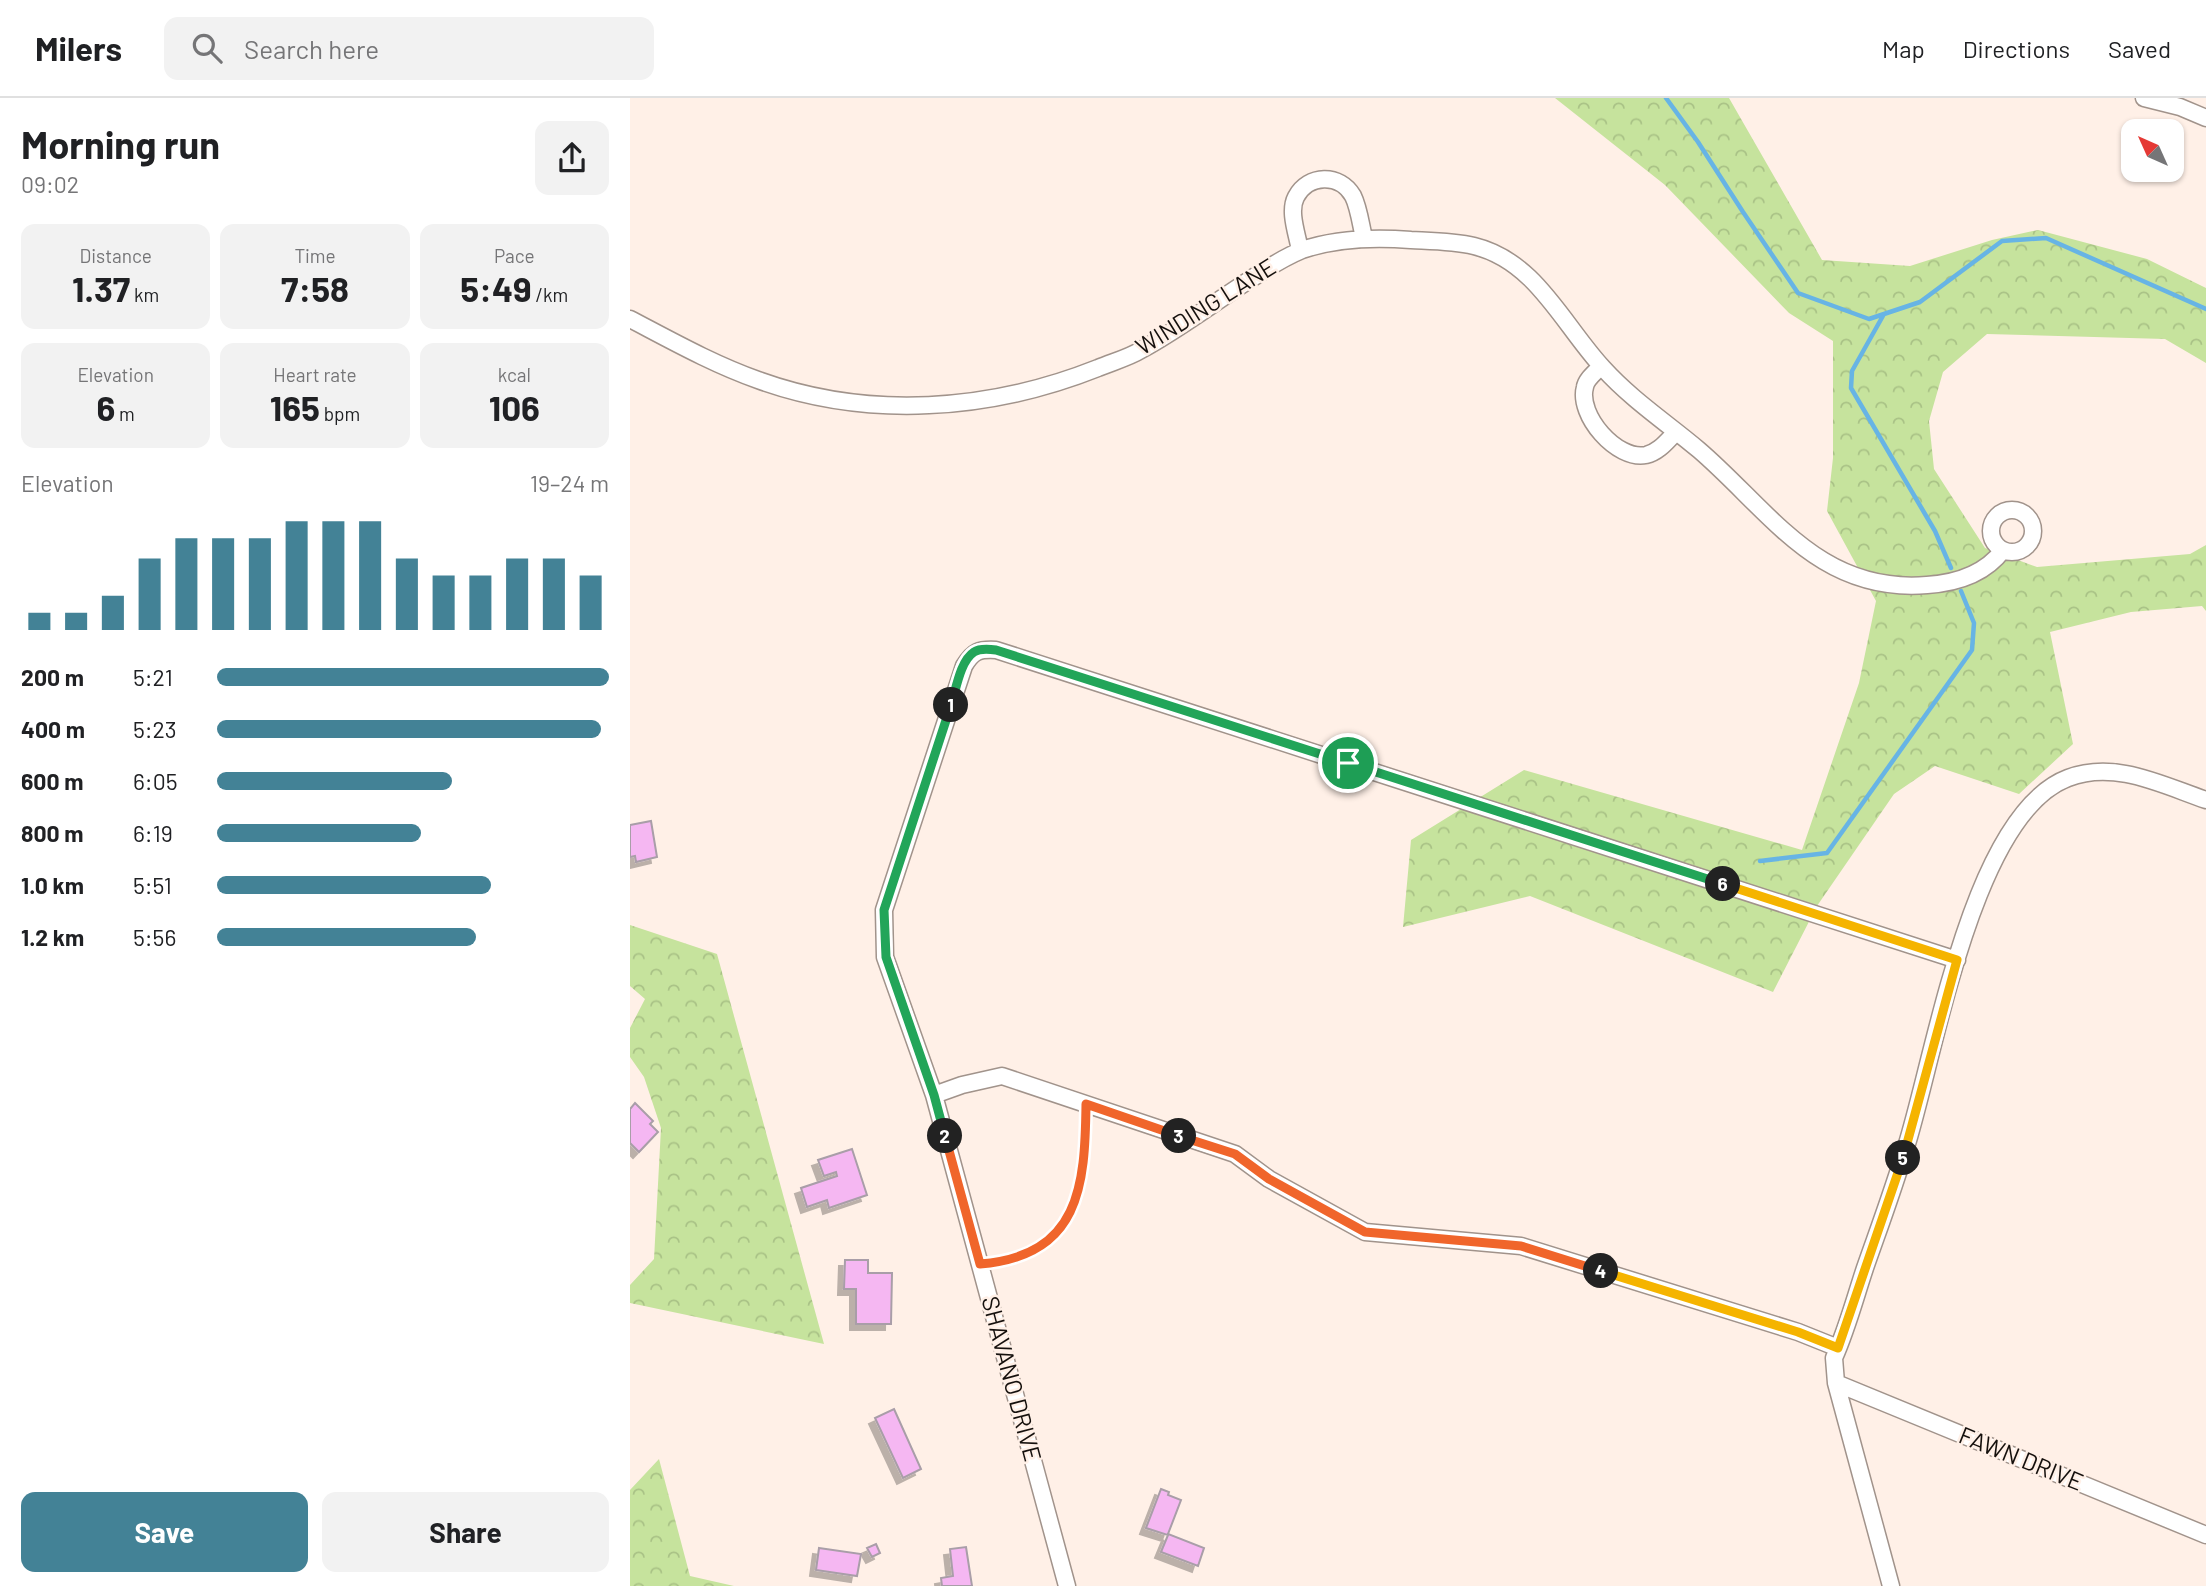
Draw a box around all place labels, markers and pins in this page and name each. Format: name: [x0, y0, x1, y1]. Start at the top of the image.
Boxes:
pin: 1: [934, 688, 968, 722]
pin: [1318, 733, 1378, 793]
pin: 6: [1706, 866, 1740, 902]
pin: 2: [928, 1118, 962, 1154]
pin: 3: [1162, 1118, 1196, 1154]
pin: 5: [1886, 1140, 1920, 1176]
pin: 4: [1584, 1254, 1618, 1288]

